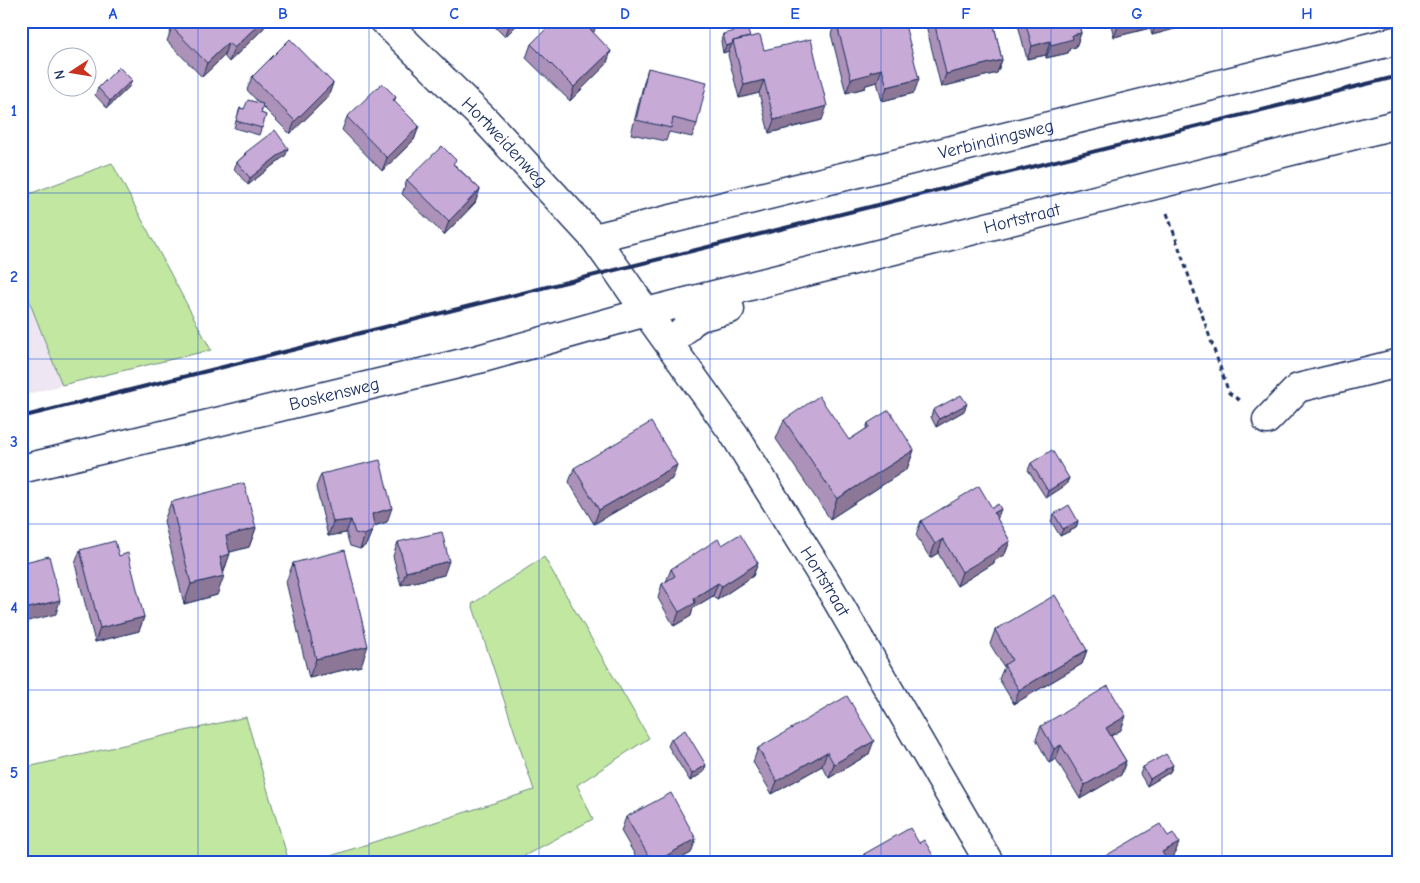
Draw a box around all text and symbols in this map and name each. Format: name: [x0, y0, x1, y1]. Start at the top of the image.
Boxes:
text: A: [109, 5, 118, 23]
text: B: [278, 5, 288, 23]
text: C: [449, 5, 459, 23]
text: D: [620, 5, 630, 23]
text: E: [790, 5, 800, 23]
text: F: [961, 5, 971, 23]
text: G: [1131, 5, 1143, 23]
text: H: [1301, 5, 1313, 23]
north arrow: [48, 48, 98, 98]
text: N: [51, 68, 69, 81]
street label: Hortweidenweg: [457, 93, 552, 192]
text: 1: [11, 102, 17, 120]
street label: Verbindingsweg: [936, 115, 1056, 164]
street label: Hortstraat: [982, 199, 1063, 238]
text: 2: [10, 268, 18, 286]
street label: Boskensweg: [287, 373, 381, 415]
text: 3: [10, 433, 18, 451]
street label: Hortstraat: [795, 543, 854, 621]
text: 4: [10, 599, 18, 617]
text: 5: [10, 764, 18, 782]

